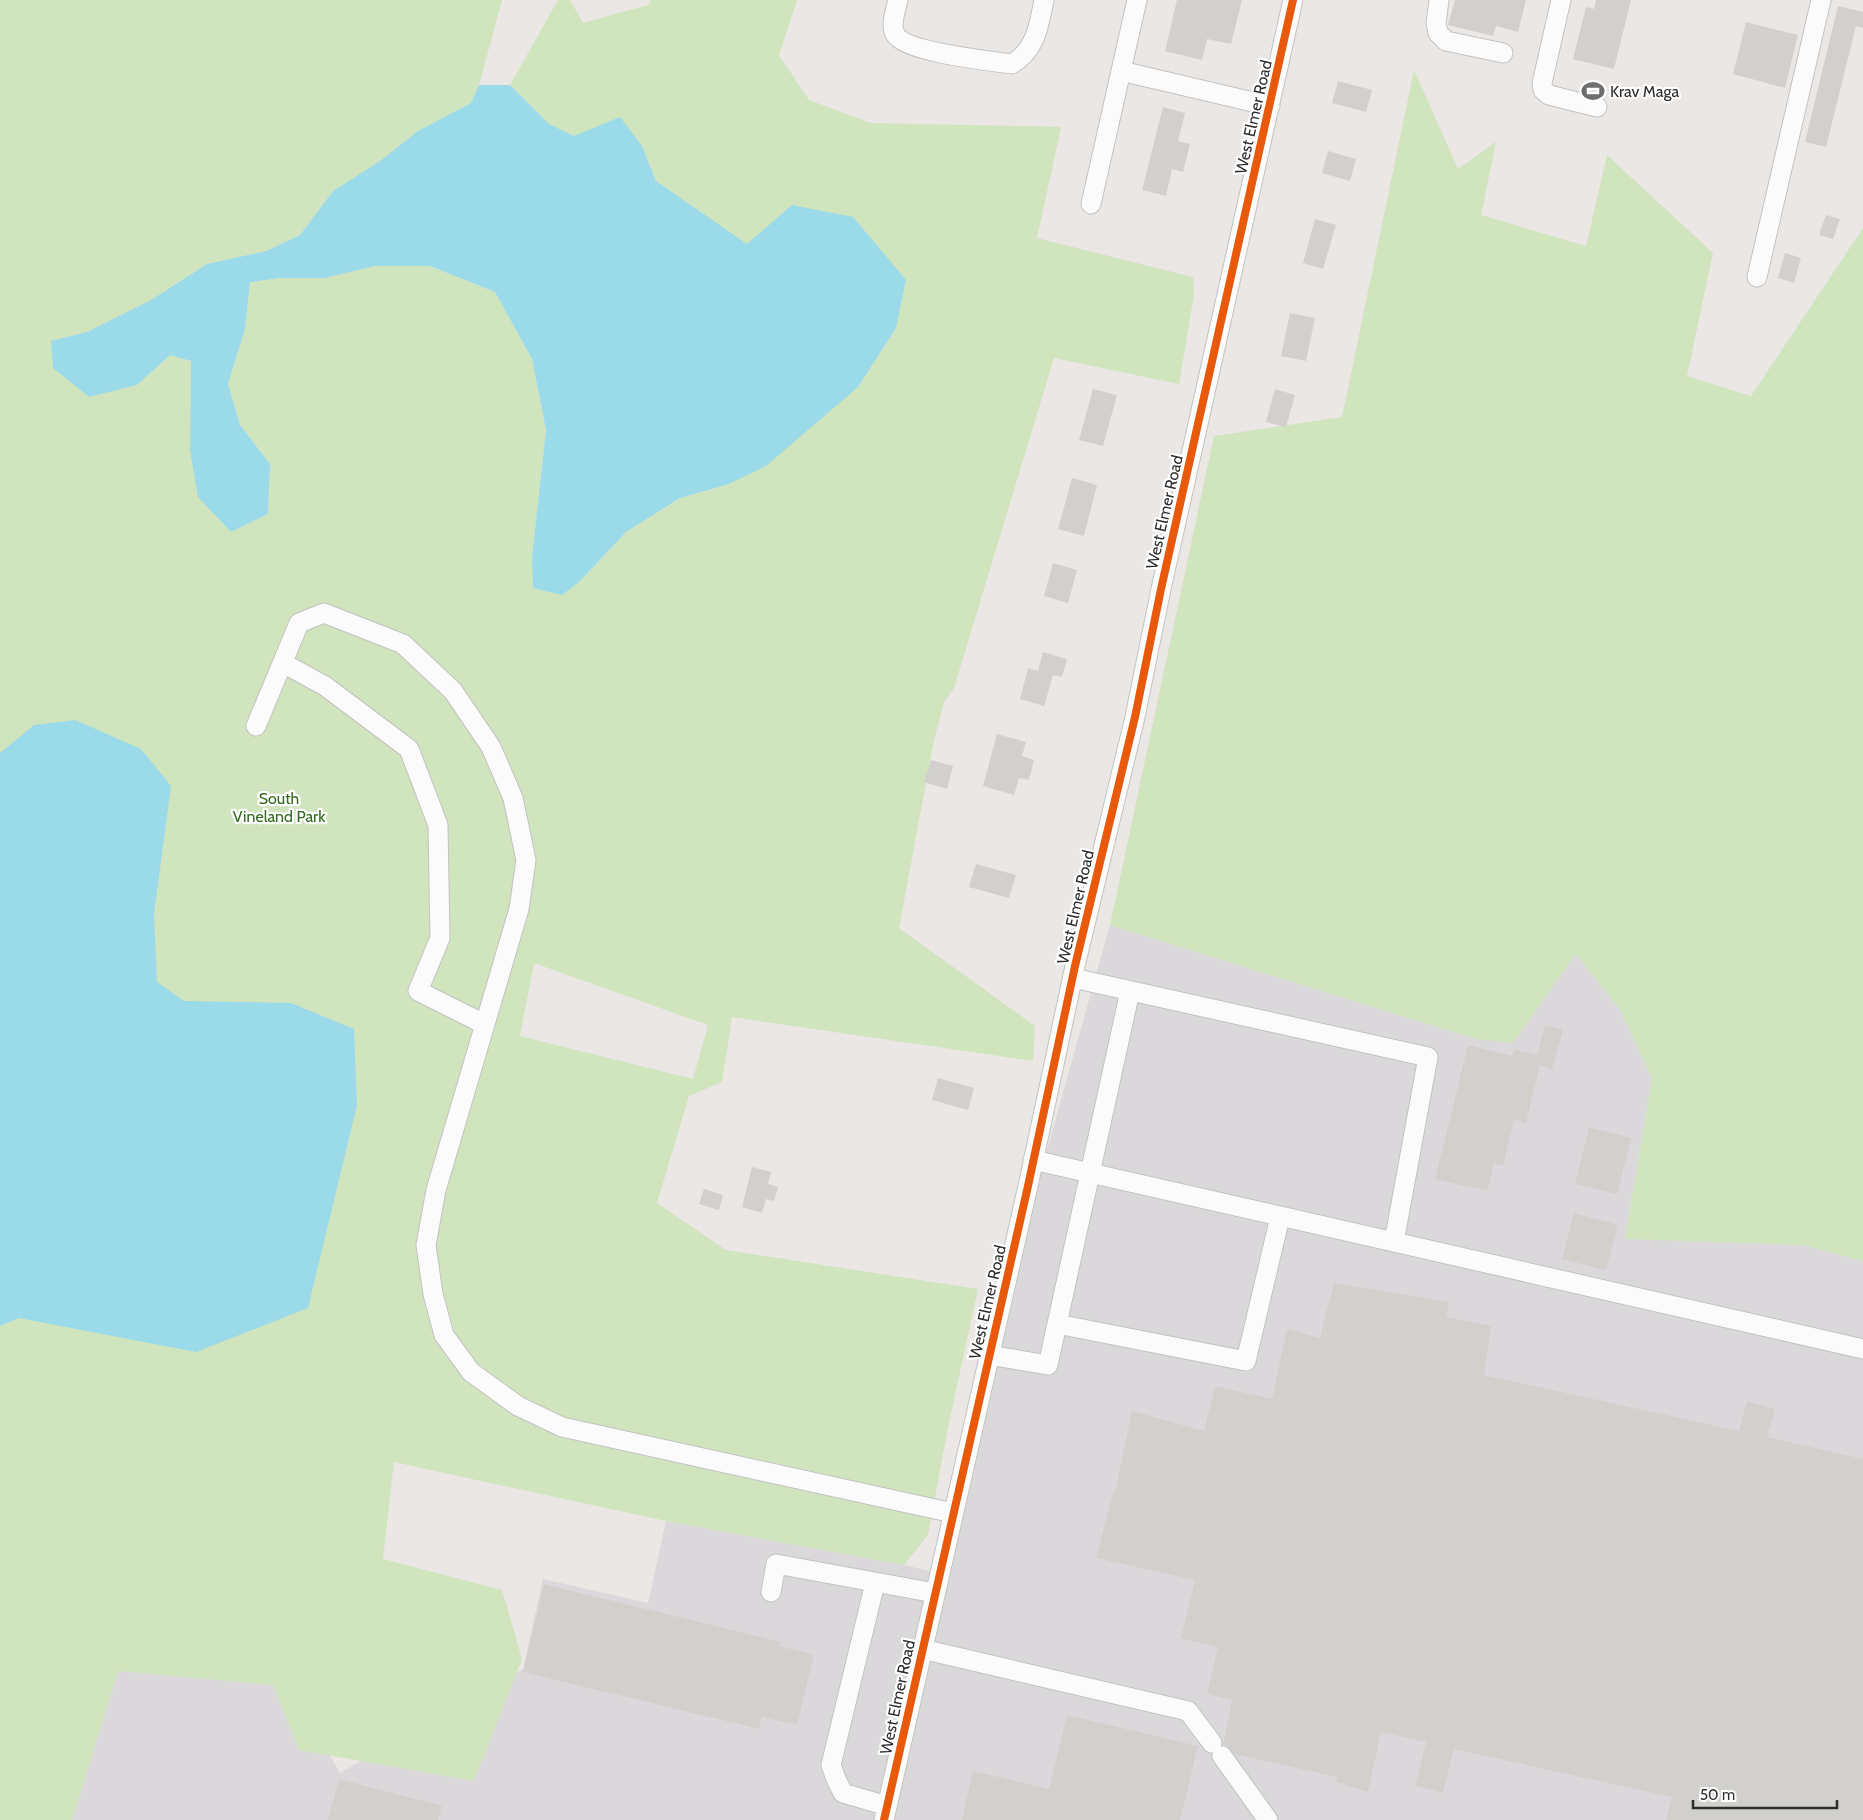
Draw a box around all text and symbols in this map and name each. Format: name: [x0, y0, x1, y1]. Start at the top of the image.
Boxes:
street label: West Elmer Road: [1231, 58, 1276, 176]
sports icon: Krav Maga: [1580, 78, 1606, 104]
place label: Krav Maga: [1610, 82, 1679, 101]
street label: West Elmer Road: [1142, 453, 1187, 571]
park label: South Vineland Park: [233, 789, 326, 826]
street label: West Elmer Road: [1053, 848, 1098, 966]
street label: West Elmer Road: [965, 1243, 1010, 1361]
street label: West Elmer Road: [876, 1638, 919, 1756]
scale bar: [1693, 1778, 1837, 1810]
text: 50 m: [1700, 1786, 1735, 1804]

